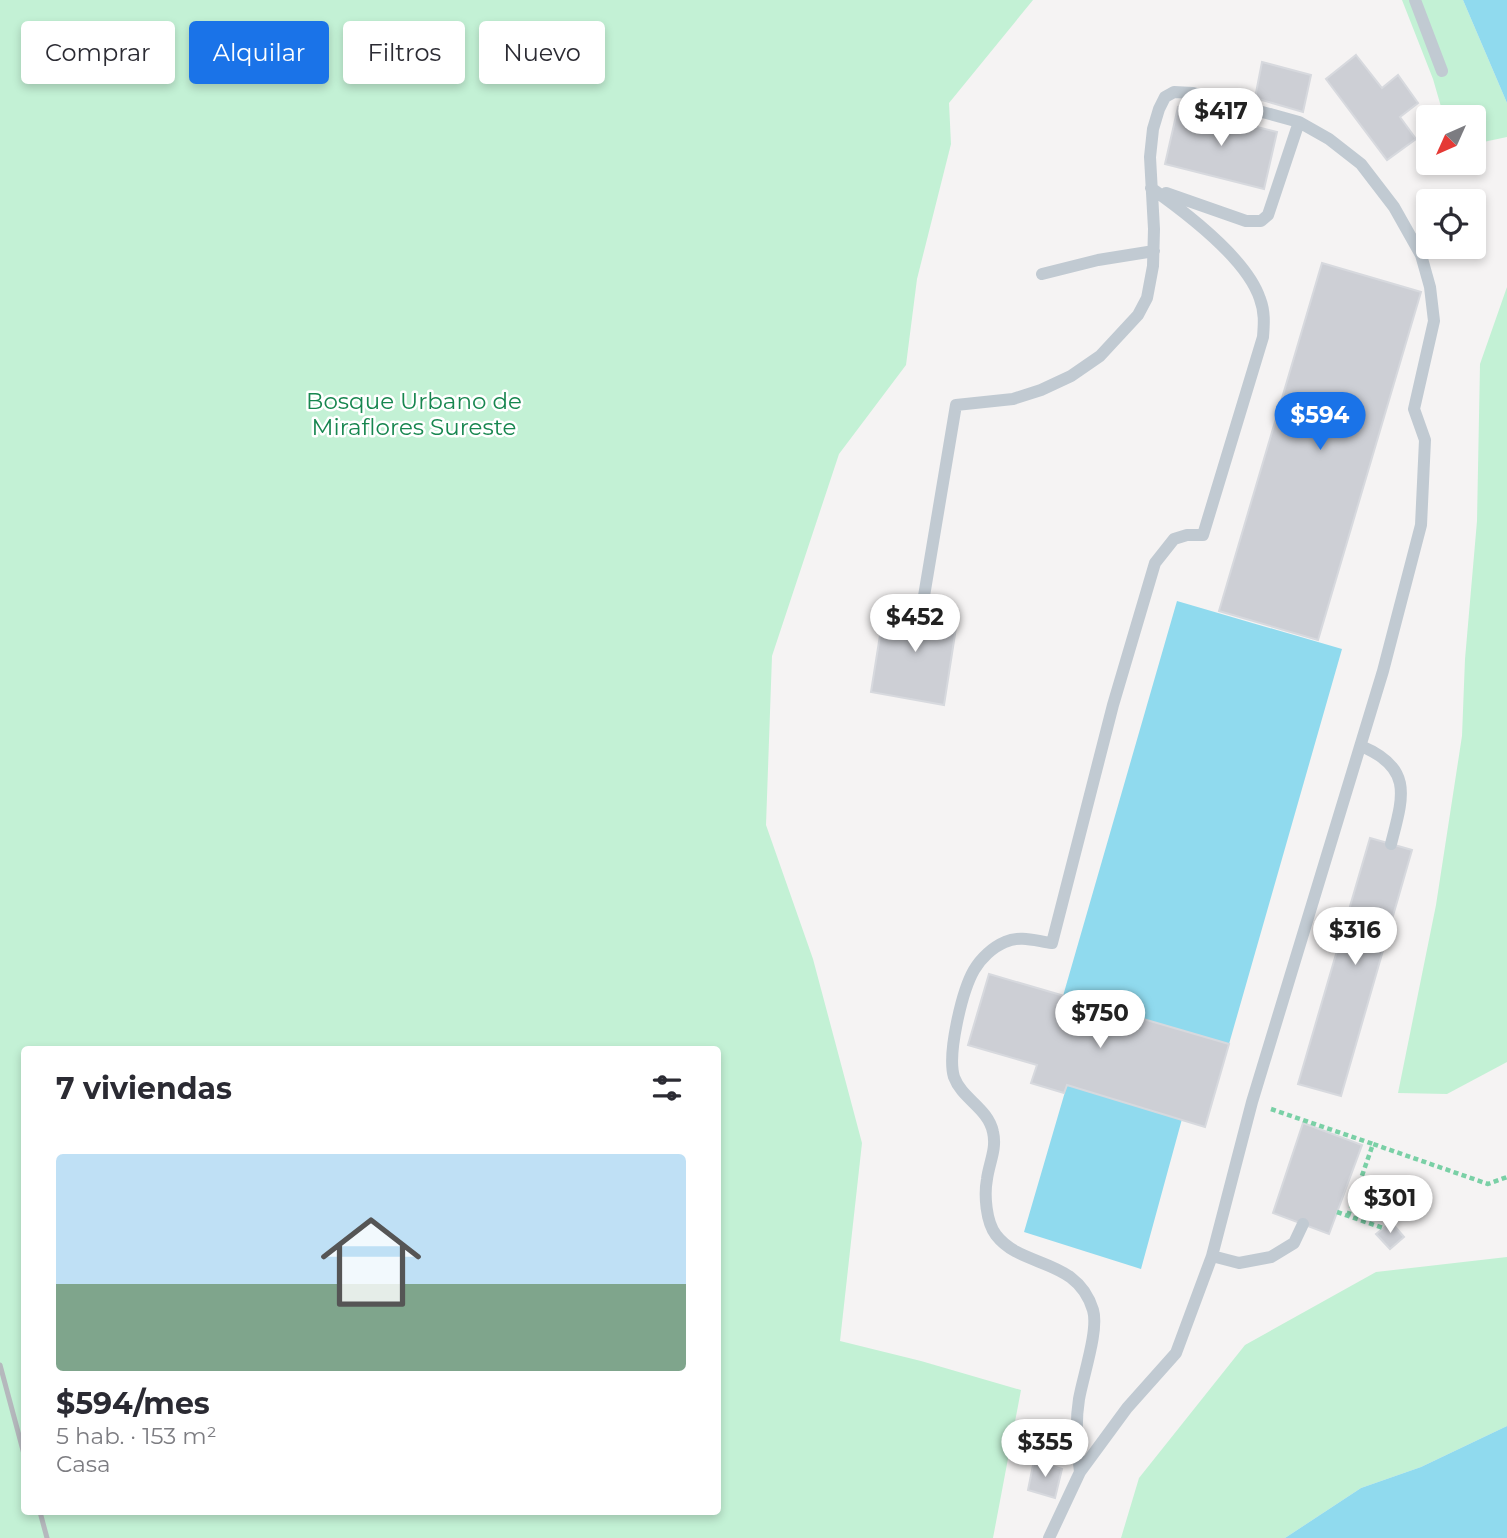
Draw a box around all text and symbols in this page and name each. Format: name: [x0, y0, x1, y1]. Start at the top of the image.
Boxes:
chip: Comprar: [21, 21, 175, 84]
chip: Alquilar: [189, 21, 329, 84]
chip: Filtros: [343, 21, 465, 84]
chip: Nuevo: [479, 21, 605, 84]
pin: $417: [1180, 88, 1262, 148]
text: $417: [1194, 97, 1248, 125]
north arrow: [1416, 105, 1486, 175]
map controls: [1416, 105, 1486, 259]
button: locate: [1416, 189, 1486, 259]
park label: Bosque Urbano de Miraflores Sureste: [306, 387, 522, 441]
pin: $594: [1279, 392, 1361, 452]
text: $594: [1291, 401, 1349, 429]
pin: $452: [874, 594, 956, 654]
text: $452: [886, 603, 944, 631]
pin: $316: [1314, 908, 1396, 967]
text: $316: [1329, 916, 1381, 944]
pin: $750: [1059, 990, 1141, 1050]
text: $750: [1071, 999, 1129, 1027]
icon: filters: [648, 1069, 686, 1107]
text: 7 viviendas: [56, 1070, 232, 1107]
pin: $301: [1349, 1176, 1431, 1235]
text: $301: [1364, 1184, 1416, 1212]
icon: home: [308, 1199, 434, 1325]
text: $594/mes: [56, 1385, 210, 1422]
pin: $355: [1004, 1420, 1086, 1479]
text: 5 hab. · 153 m²: [56, 1422, 217, 1450]
text: $355: [1017, 1428, 1073, 1456]
text: Casa: [56, 1450, 111, 1478]

